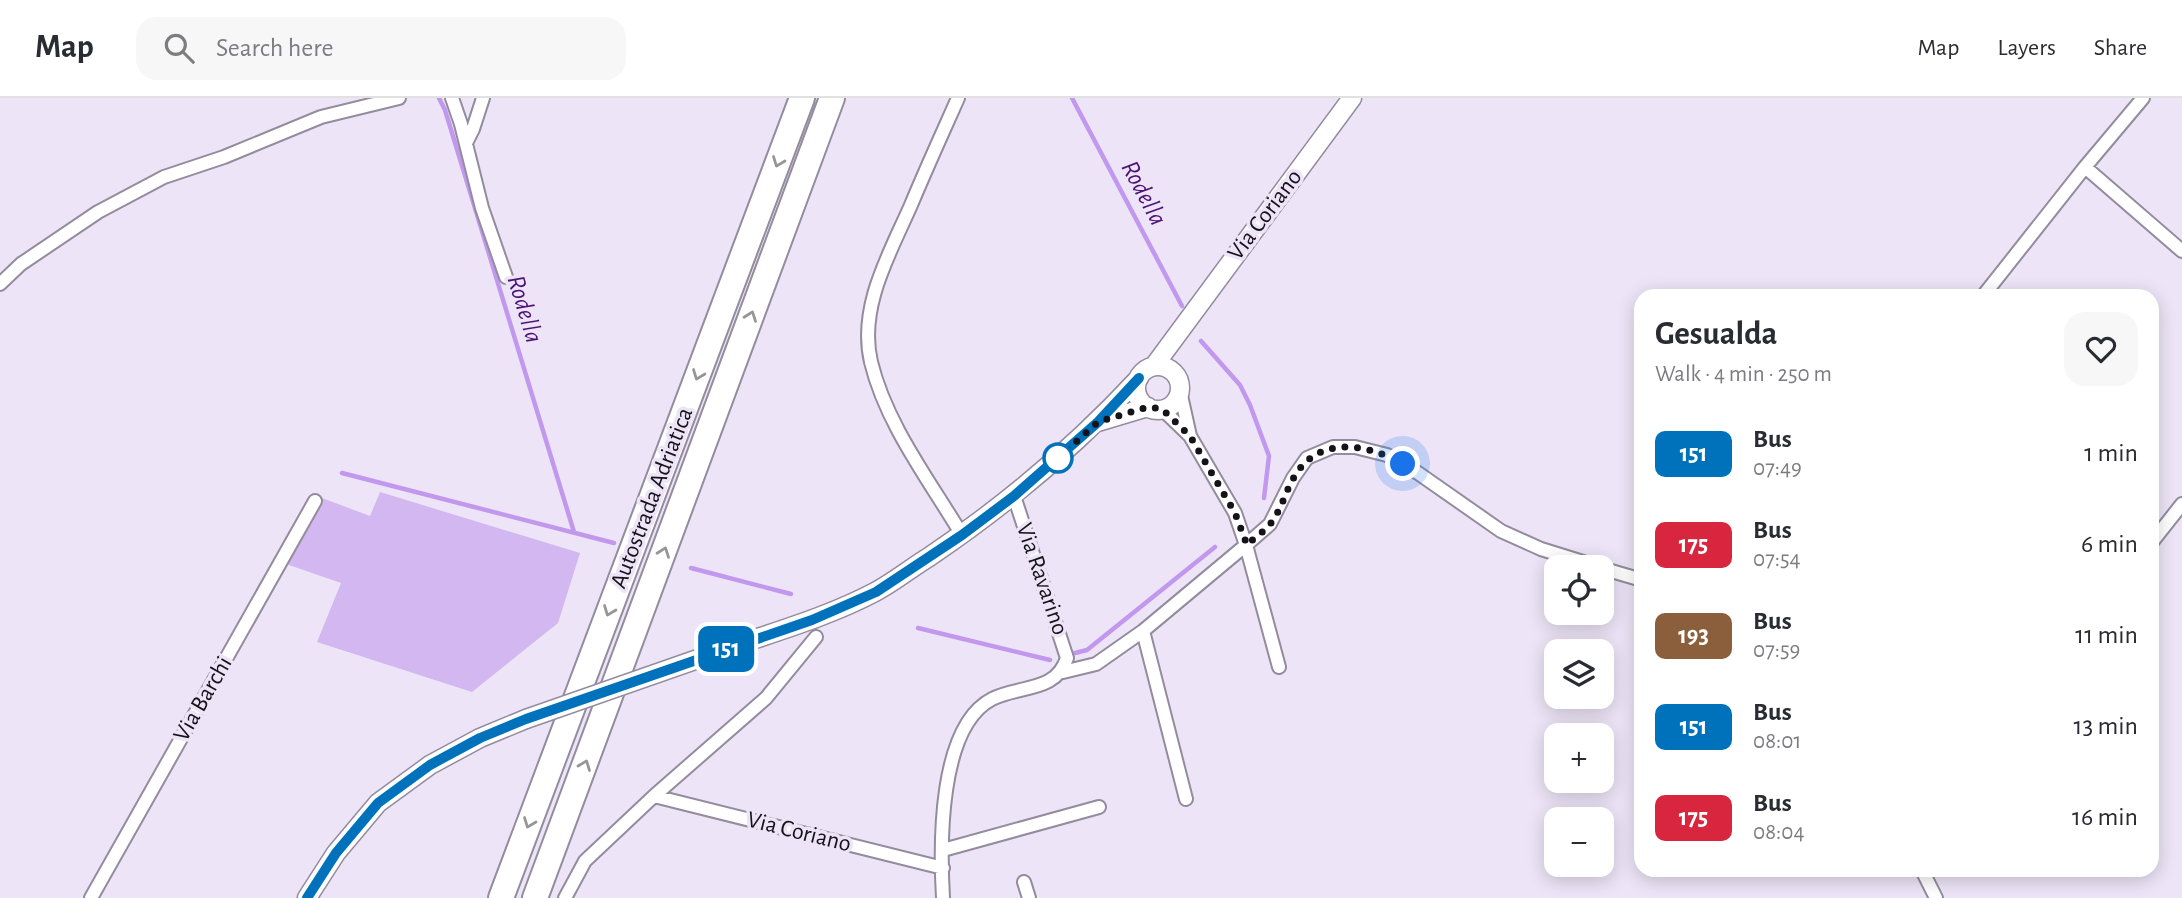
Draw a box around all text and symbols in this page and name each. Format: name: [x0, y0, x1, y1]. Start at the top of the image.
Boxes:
search box: [136, 17, 626, 80]
icon: search: [160, 29, 198, 67]
text: Map: [35, 31, 94, 64]
text: Search here: [216, 35, 334, 61]
text: Map: [1917, 36, 1959, 60]
text: Layers: [1997, 36, 2056, 60]
text: Share: [2094, 36, 2147, 60]
one-way arrow: [773, 155, 787, 167]
water label: Rodella: [1116, 156, 1172, 230]
street label: Via Coriano: [1223, 165, 1307, 265]
water label: Rodella: [502, 272, 548, 346]
one-way arrow: [743, 310, 757, 322]
button: heart: [2064, 312, 2138, 386]
text: Gesualda: [1655, 318, 1777, 351]
text: Walk · 4 min · 250 m: [1655, 363, 1832, 386]
one-way arrow: [692, 368, 706, 380]
street label: Autostrada Adriatica: [607, 404, 697, 592]
text: Bus: [1753, 426, 1792, 452]
text: 1 min: [2084, 440, 2138, 466]
text: 151: [1680, 442, 1707, 466]
unlabelled marker: [1043, 443, 1073, 473]
your location: [1385, 446, 1420, 481]
text: 07:49: [1753, 457, 1802, 480]
text: Bus: [1753, 517, 1792, 543]
street label: Via Ravarino: [1012, 520, 1072, 638]
text: 6 min: [2081, 531, 2138, 557]
text: 175: [1679, 533, 1708, 557]
one-way arrow: [656, 547, 670, 559]
text: 07:54: [1753, 548, 1801, 571]
map controls: [1544, 555, 1614, 877]
button: locate: [1544, 555, 1614, 625]
one-way arrow: [604, 604, 618, 616]
text: Bus: [1753, 608, 1792, 634]
text: 11 min: [2075, 622, 2138, 648]
text: 193: [1678, 624, 1709, 648]
line badge: 151: [686, 626, 766, 672]
text: 151: [712, 637, 740, 661]
button: layers: [1544, 639, 1614, 709]
text: 07:59: [1753, 639, 1800, 662]
street label: Via Barchi: [169, 653, 237, 745]
text: Bus: [1753, 699, 1792, 725]
text: 13 min: [2074, 713, 2138, 739]
text: 151: [1680, 715, 1707, 739]
button: +: [1544, 723, 1614, 793]
text: 08:01: [1753, 730, 1801, 753]
one-way arrow: [576, 760, 590, 772]
text: Bus: [1753, 790, 1792, 816]
text: 16 min: [2072, 804, 2138, 830]
text: 175: [1679, 806, 1708, 830]
street label: Via Coriano: [744, 807, 854, 857]
button: −: [1544, 807, 1614, 877]
one-way arrow: [523, 817, 537, 829]
text: 08:04: [1753, 821, 1805, 844]

